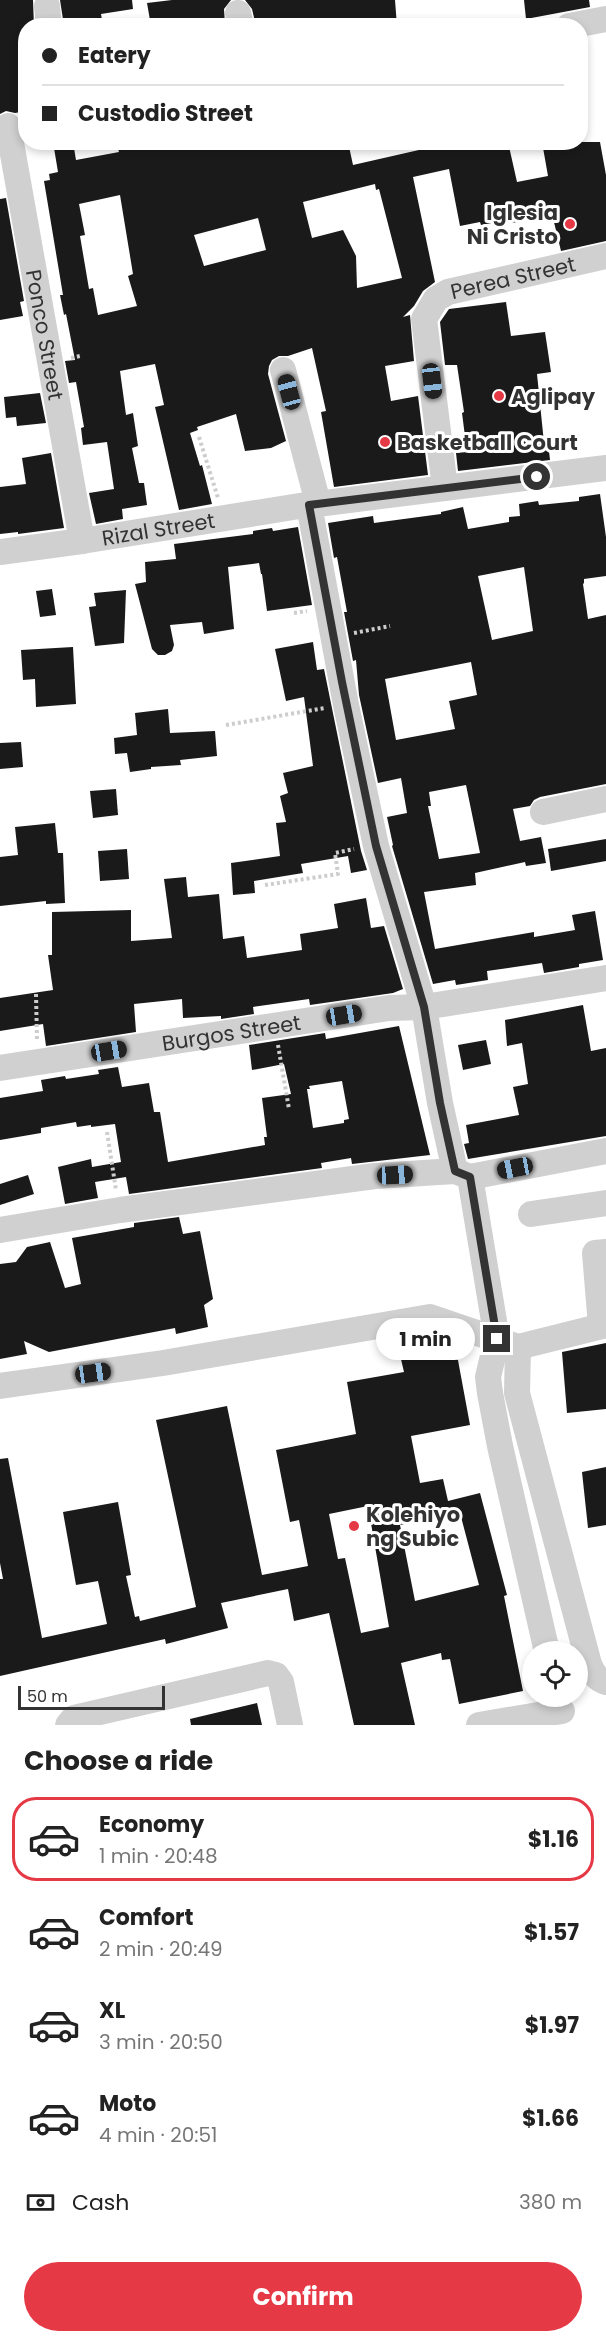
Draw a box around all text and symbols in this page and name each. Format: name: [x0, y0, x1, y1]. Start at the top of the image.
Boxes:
text: Eatery: [78, 40, 151, 71]
text: Custodio Street: [78, 98, 253, 129]
place label: Iglesia Ni Cristo: [467, 198, 558, 251]
marker: Iglesia Ni Cristo: [563, 217, 577, 231]
street label: Perea Street: [447, 249, 578, 306]
street label: Ponco Street: [19, 267, 71, 402]
car: [421, 362, 443, 400]
car: [276, 372, 302, 412]
place label: Aglipay: [511, 382, 596, 411]
marker: Aglipay: [492, 389, 506, 403]
place label: Basketball Court: [397, 428, 578, 457]
marker: Basketball Court: [378, 435, 392, 449]
route start: [523, 463, 550, 490]
street label: Rizal Street: [100, 505, 217, 552]
car: [325, 1003, 363, 1027]
street label: Burgos Street: [160, 1007, 303, 1057]
car: [90, 1039, 128, 1063]
car: [496, 1156, 534, 1180]
car: [377, 1165, 413, 1185]
callout: 1 min: [377, 1318, 476, 1360]
text: 1 min: [399, 1325, 452, 1353]
route end: [483, 1325, 510, 1352]
car: [74, 1362, 112, 1384]
place label: Kolehiyo ng Subic: [366, 1500, 460, 1553]
marker: Kolehiyo ng Subic: [347, 1519, 361, 1533]
map controls: [522, 1641, 588, 1707]
button: locate: [522, 1641, 588, 1707]
scale bar: [18, 1683, 165, 1710]
text: 50 m: [27, 1685, 68, 1708]
text: Choose a ride: [24, 1742, 213, 1779]
text: Economy: [99, 1809, 204, 1840]
icon: car: [27, 1812, 81, 1866]
text: $1.16: [528, 1824, 579, 1855]
text: 1 min · 20:48: [99, 1842, 218, 1870]
text: Comfort: [99, 1902, 193, 1933]
icon: car: [27, 1905, 81, 1959]
text: $1.57: [524, 1917, 579, 1948]
text: 2 min · 20:49: [99, 1935, 223, 1963]
text: XL: [99, 1995, 125, 2026]
icon: car: [27, 1998, 81, 2052]
text: $1.97: [525, 2010, 579, 2041]
text: 3 min · 20:50: [99, 2028, 223, 2056]
text: Moto: [99, 2088, 156, 2119]
icon: car: [27, 2091, 81, 2145]
text: $1.66: [522, 2103, 579, 2134]
text: 4 min · 20:51: [99, 2121, 217, 2149]
icon: cash: [24, 2186, 57, 2219]
text: Cash: [72, 2187, 129, 2218]
text: 380 m: [519, 2188, 582, 2216]
button: Confirm: [24, 2262, 582, 2331]

